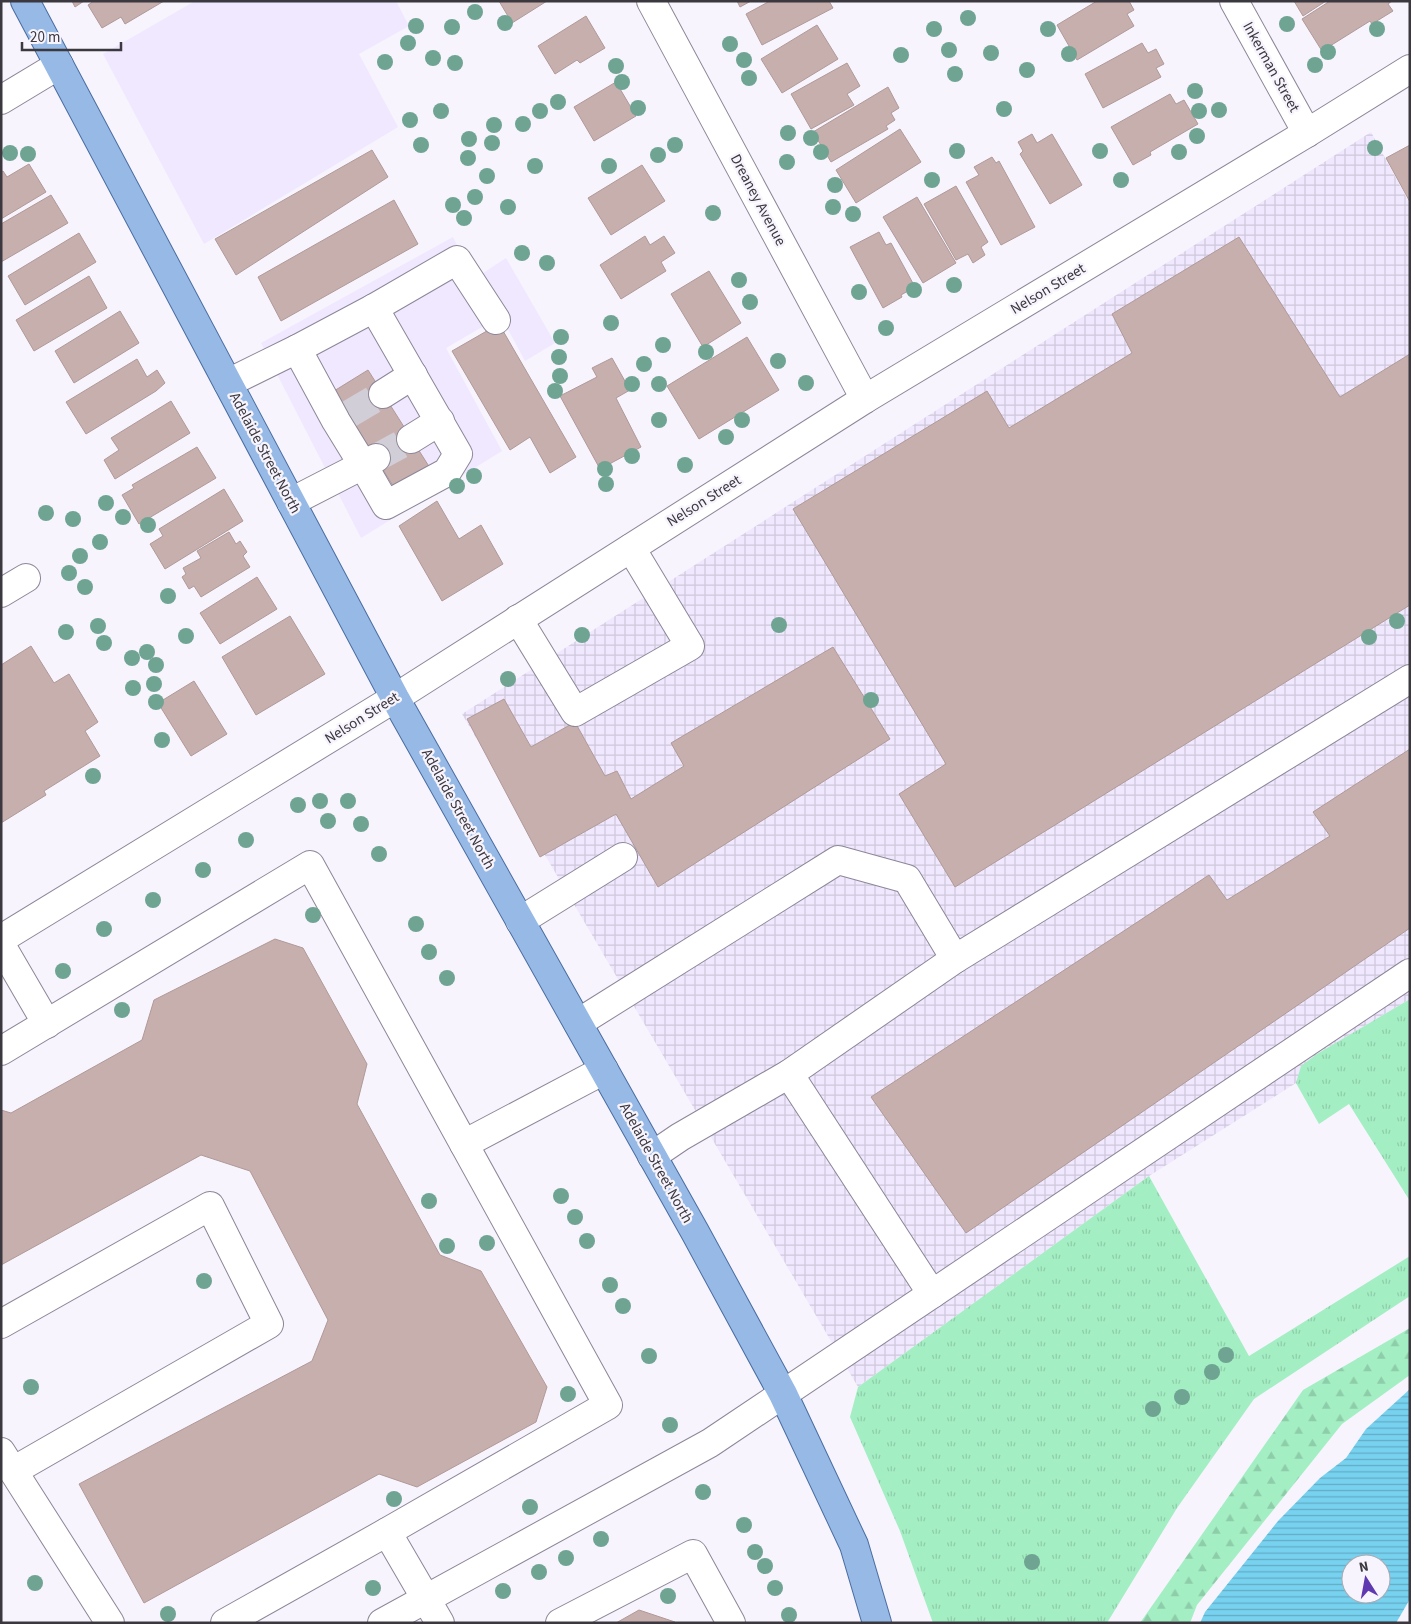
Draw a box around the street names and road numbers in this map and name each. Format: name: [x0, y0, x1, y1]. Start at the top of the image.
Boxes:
street label: Inkerman Street: [1237, 18, 1305, 116]
street label: Dreaney Avenue: [725, 150, 791, 250]
street label: Nelson Street: [1007, 258, 1089, 320]
street label: Adelaide Street North: [224, 389, 306, 517]
street label: Nelson Street: [663, 470, 745, 532]
street label: Nelson Street: [321, 687, 403, 749]
street label: Adelaide Street North: [416, 745, 500, 873]
street label: Adelaide Street North: [614, 1099, 698, 1227]

